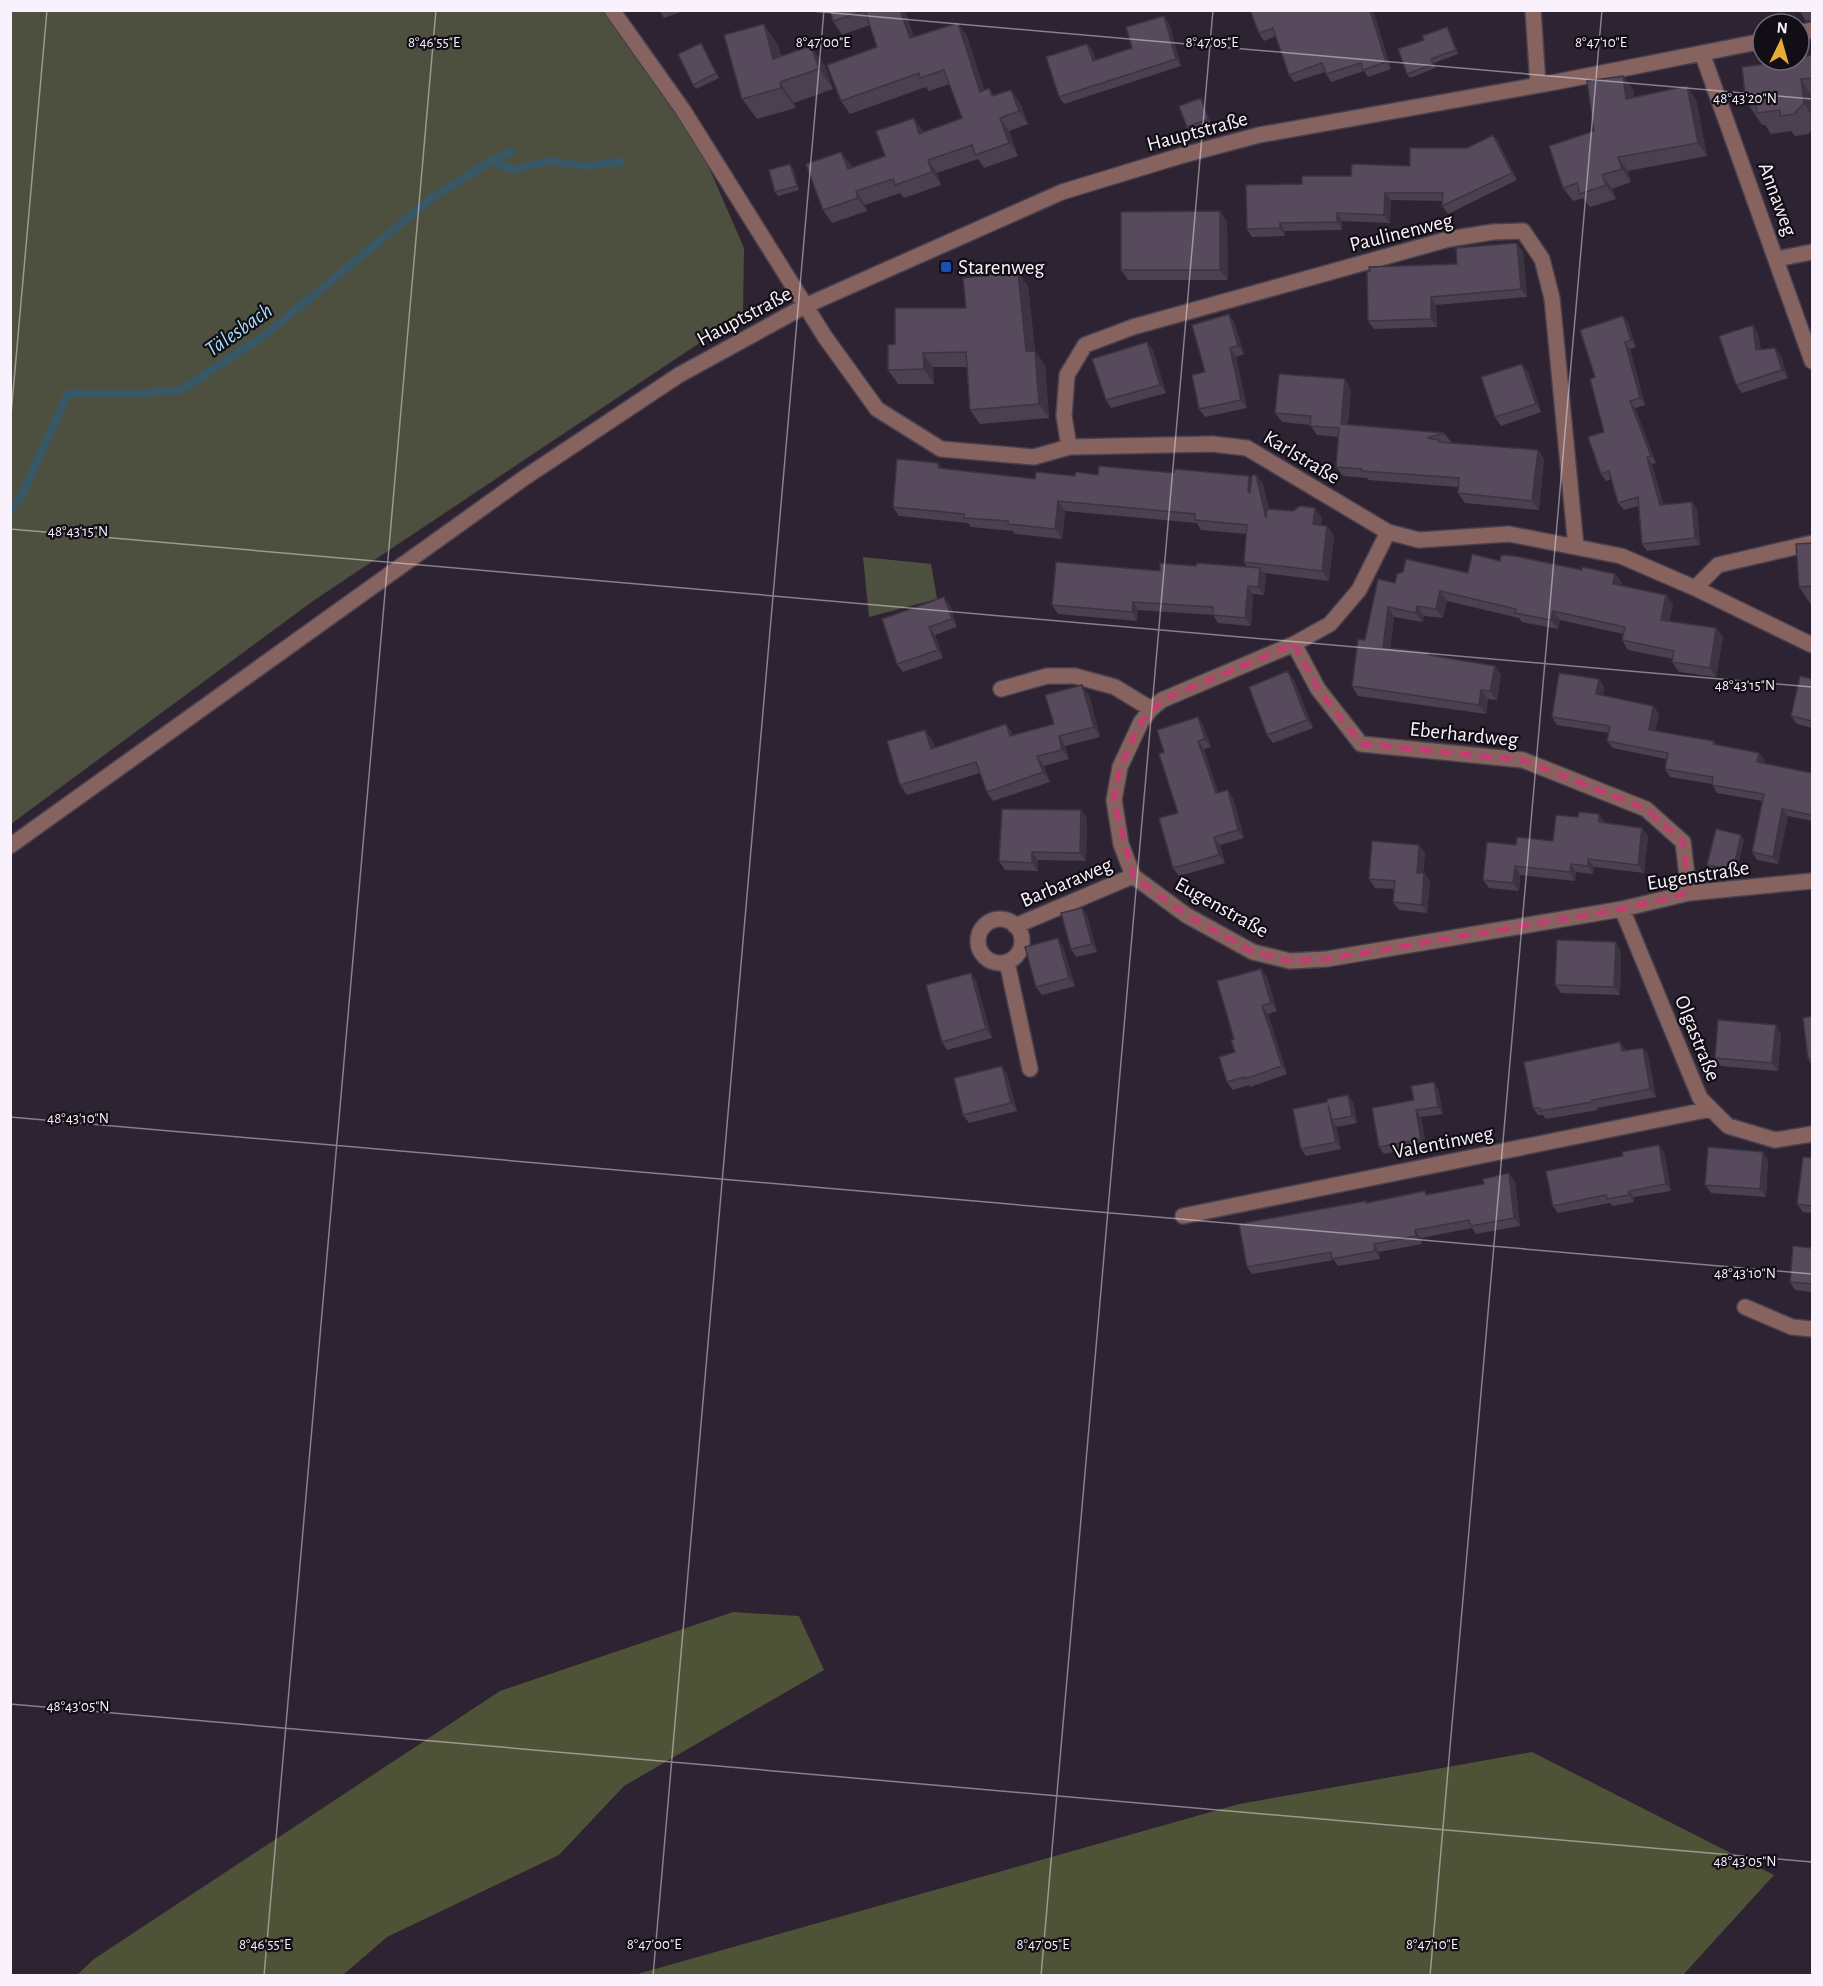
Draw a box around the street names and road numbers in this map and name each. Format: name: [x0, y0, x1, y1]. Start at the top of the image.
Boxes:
street label: Hauptstraße: [1144, 108, 1250, 155]
street label: Annaweg: [1755, 160, 1801, 239]
street label: Paulinenweg: [1347, 209, 1456, 255]
street label: Hauptstraße: [693, 283, 795, 350]
street label: Karlstraße: [1260, 427, 1344, 488]
street label: Eberhardweg: [1409, 718, 1520, 751]
street label: Barbaraweg: [1017, 853, 1116, 911]
street label: Eugenstraße: [1645, 857, 1751, 894]
street label: Eugenstraße: [1172, 873, 1272, 942]
street label: Olgastraße: [1671, 992, 1724, 1084]
street label: Valentinweg: [1391, 1122, 1496, 1163]

